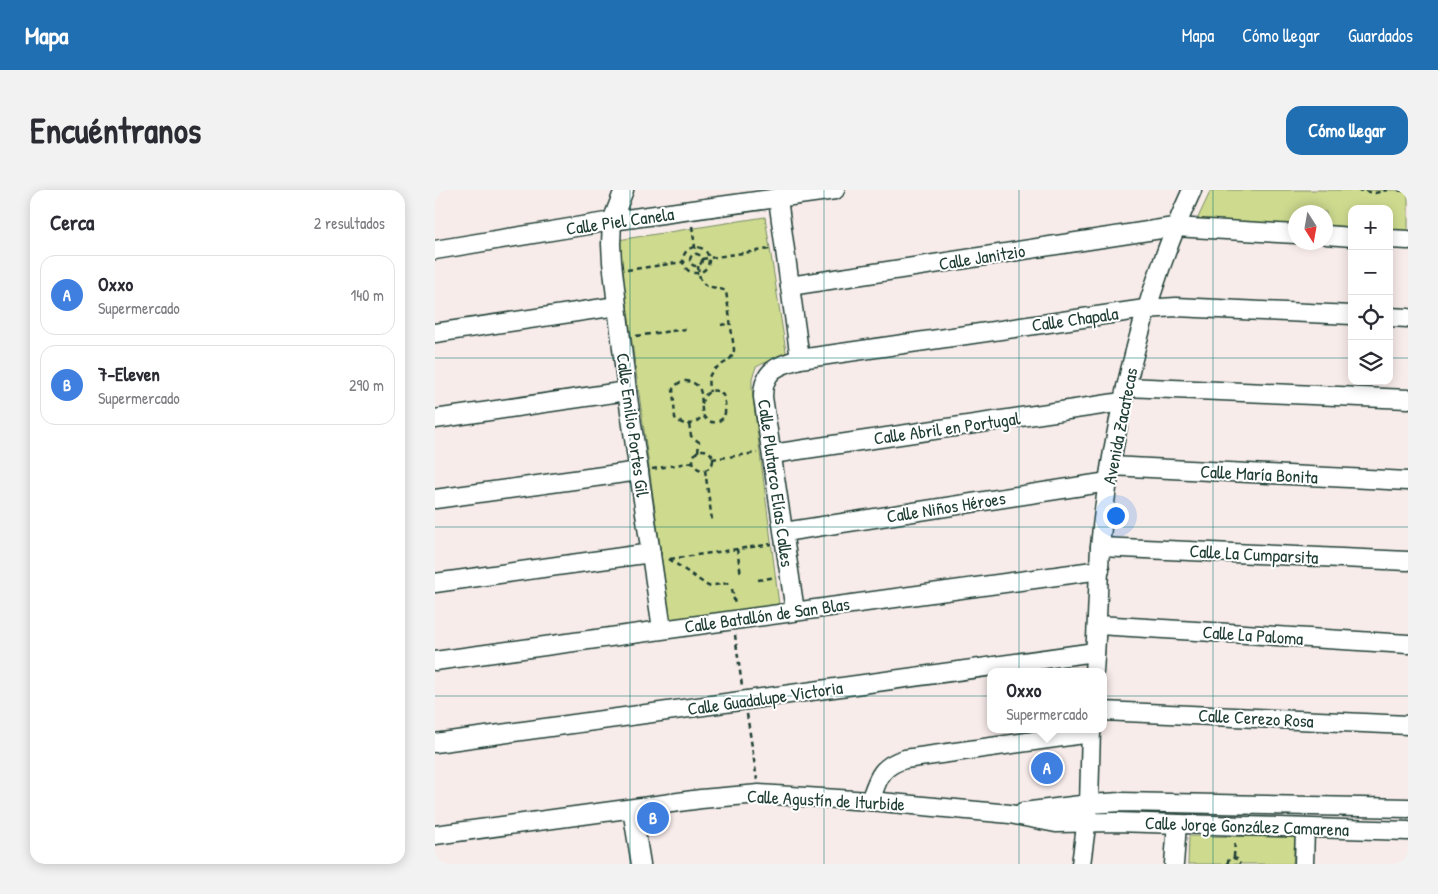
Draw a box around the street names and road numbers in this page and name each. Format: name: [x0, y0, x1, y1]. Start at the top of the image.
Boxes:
street label: Calle Piel Canela: [564, 201, 676, 241]
street label: Calle Janitzio: [937, 238, 1027, 276]
street label: Calle Chapala: [1030, 301, 1120, 337]
street label: Calle Emilio Portes Gil: [611, 351, 656, 499]
street label: Avenida Zacatecas: [1096, 366, 1144, 486]
street label: Calle Plutarco Elías Calles: [752, 398, 800, 568]
street label: Calle Abril en Portugal: [872, 405, 1022, 451]
street label: Calle María Bonita: [1200, 458, 1318, 490]
street label: Calle Niños Héroes: [885, 485, 1007, 529]
street label: Calle La Cumparsita: [1189, 538, 1319, 570]
street label: Calle Batallón de San Blas: [683, 591, 851, 639]
street label: Calle La Paloma: [1202, 619, 1304, 651]
street label: Calle Guadalupe Victoria: [686, 675, 844, 721]
street label: Calle Cerezo Rosa: [1198, 702, 1314, 734]
street label: Calle Agustín de Iturbide: [746, 783, 906, 817]
street label: Calle Jorge González Camarena: [1145, 810, 1349, 842]

